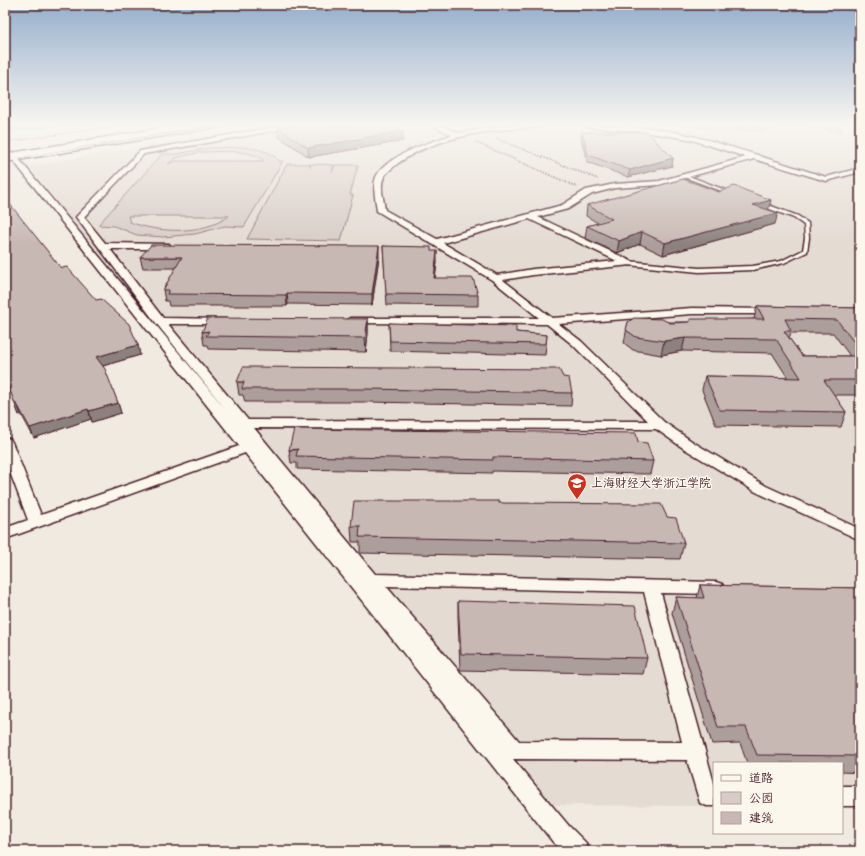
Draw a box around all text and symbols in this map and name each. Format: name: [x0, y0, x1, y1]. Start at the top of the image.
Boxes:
school or university icon: 上海财经大学浙江学院: [566, 472, 588, 500]
place label: 上海财经大学浙江学院: [591, 476, 711, 491]
legend: [713, 762, 843, 834]
text: 道路: [749, 771, 773, 786]
text: 公园: [749, 791, 773, 806]
text: 建筑: [749, 811, 773, 826]

